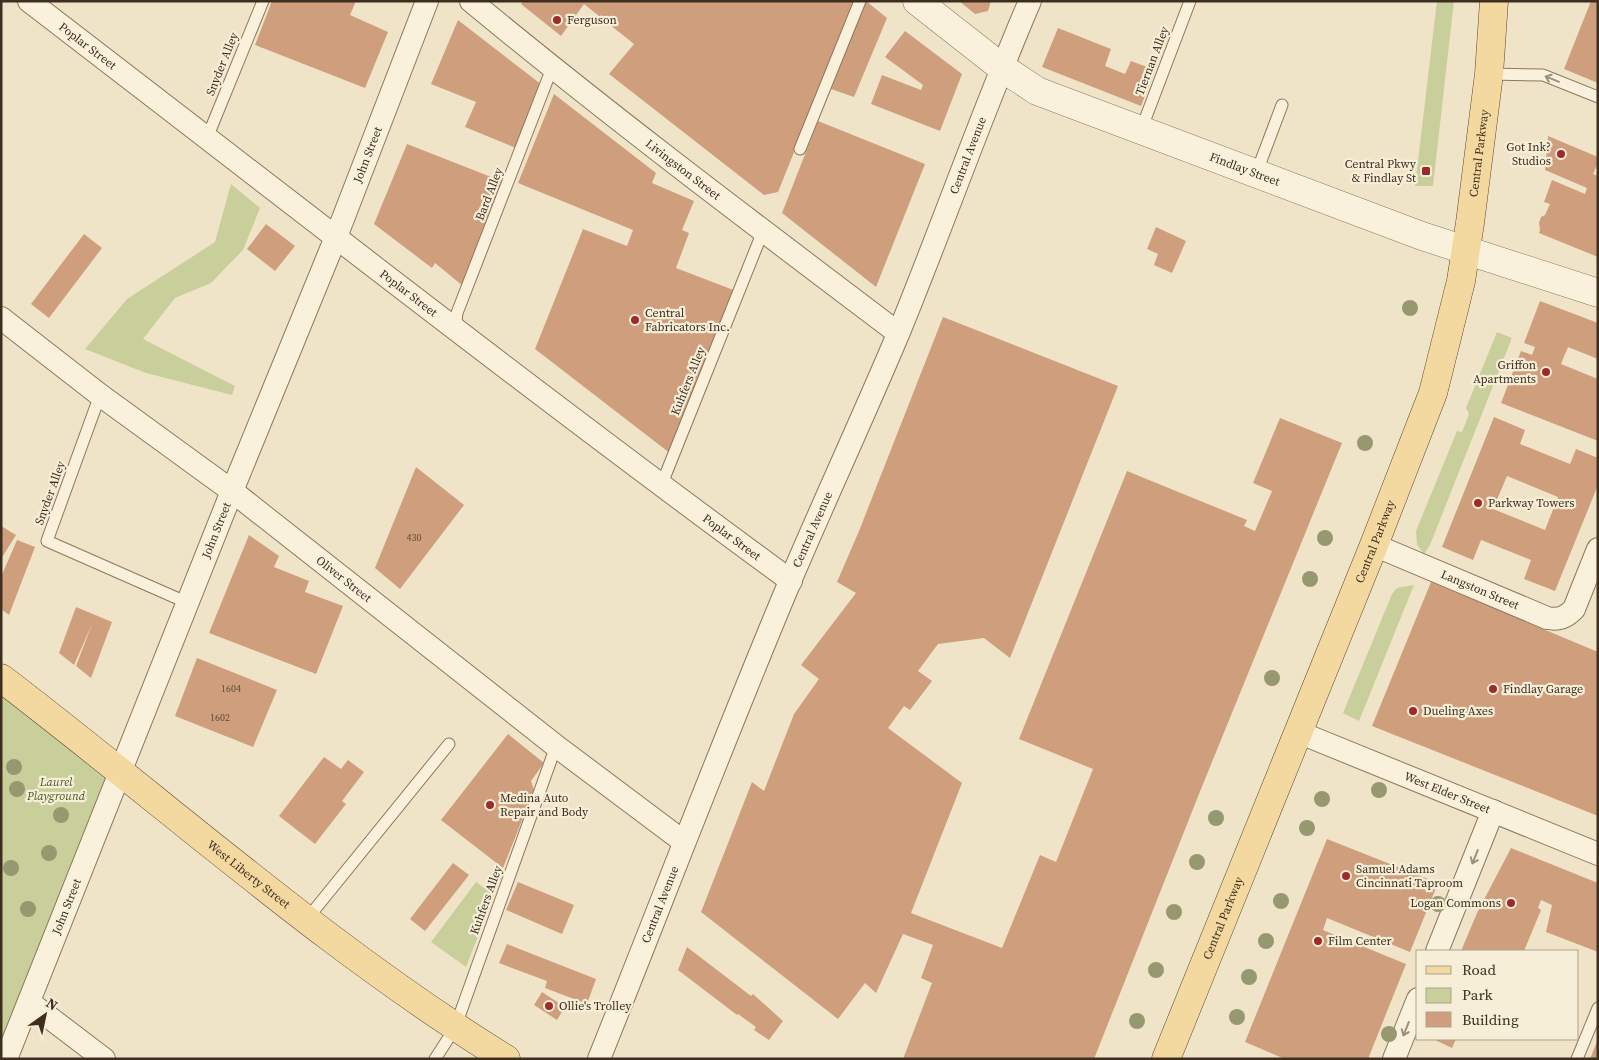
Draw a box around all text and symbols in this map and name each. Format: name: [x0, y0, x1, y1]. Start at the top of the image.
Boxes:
place label: Ferguson: [567, 12, 617, 28]
marker: Ferguson: [551, 14, 563, 26]
street label: Poplar Street: [56, 19, 120, 73]
street label: Tiernan Alley: [1132, 23, 1173, 98]
street label: Snyder Alley: [202, 29, 242, 98]
one-way arrow: [1545, 74, 1560, 83]
street label: Central Parkway: [1465, 108, 1493, 198]
street label: Central Avenue: [946, 115, 990, 197]
street label: John Street: [349, 124, 386, 186]
street label: Livingston Street: [642, 136, 724, 204]
place label: Got Ink? Studios: [1506, 139, 1551, 169]
marker: Got Ink? Studios: [1555, 148, 1567, 160]
street label: Findlay Street: [1207, 149, 1282, 190]
place label: Central Pkwy & Findlay St: [1345, 156, 1417, 186]
street label: Bard Alley: [472, 164, 507, 223]
marker: Central Pkwy & Findlay St: [1420, 165, 1432, 177]
street label: Poplar Street: [376, 266, 441, 320]
place label: Central Fabricators Inc.: [645, 305, 730, 335]
marker: Central Fabricators Inc.: [629, 314, 641, 326]
street label: Kuhfers Alley: [667, 344, 709, 418]
place label: Griffon Apartments: [1473, 357, 1536, 387]
marker: Griffon Apartments: [1540, 366, 1552, 378]
street label: Snyder Alley: [31, 458, 69, 527]
street label: Central Avenue: [789, 489, 836, 570]
place label: Parkway Towers: [1488, 495, 1575, 511]
street label: Central Parkway: [1351, 497, 1399, 586]
marker: Parkway Towers: [1472, 497, 1484, 509]
street label: John Street: [198, 500, 235, 562]
street label: Poplar Street: [699, 510, 764, 564]
house number: 430: [407, 531, 422, 544]
street label: Oliver Street: [313, 552, 375, 606]
street label: Langston Street: [1438, 566, 1522, 613]
place label: Findlay Garage: [1503, 681, 1583, 697]
house number: 1604: [221, 682, 241, 695]
marker: Findlay Garage: [1487, 683, 1499, 695]
place label: Dueling Axes: [1423, 703, 1493, 719]
marker: Dueling Axes: [1407, 705, 1419, 717]
house number: 1602: [210, 711, 230, 724]
street label: West Elder Street: [1402, 768, 1493, 817]
park label: Laurel Playground: [26, 774, 86, 804]
place label: Medina Auto Repair and Body: [500, 790, 589, 820]
marker: Medina Auto Repair and Body: [484, 799, 496, 811]
street label: West Liberty Street: [204, 837, 294, 912]
one-way arrow: [1469, 849, 1478, 864]
place label: Samuel Adams Cincinnati Taproom: [1356, 861, 1463, 891]
street label: Kuhfers Alley: [466, 862, 506, 937]
street label: Central Avenue: [638, 864, 682, 946]
marker: Samuel Adams Cincinnati Taproom: [1340, 870, 1352, 882]
street label: Central Parkway: [1199, 873, 1247, 962]
street label: John Street: [48, 876, 85, 938]
place label: Logan Commons: [1410, 895, 1501, 911]
marker: Logan Commons: [1505, 897, 1517, 909]
place label: Film Center: [1328, 933, 1392, 949]
marker: Film Center: [1312, 935, 1324, 947]
legend: [1416, 950, 1579, 1040]
text: Road: [1462, 959, 1496, 980]
text: Park: [1462, 984, 1494, 1005]
north arrow: [20, 990, 70, 1040]
text: N: [42, 993, 62, 1015]
place label: Ollie's Trolley: [559, 998, 632, 1014]
marker: Ollie's Trolley: [543, 1000, 555, 1012]
text: Building: [1462, 1009, 1519, 1030]
one-way arrow: [1401, 1021, 1410, 1036]

